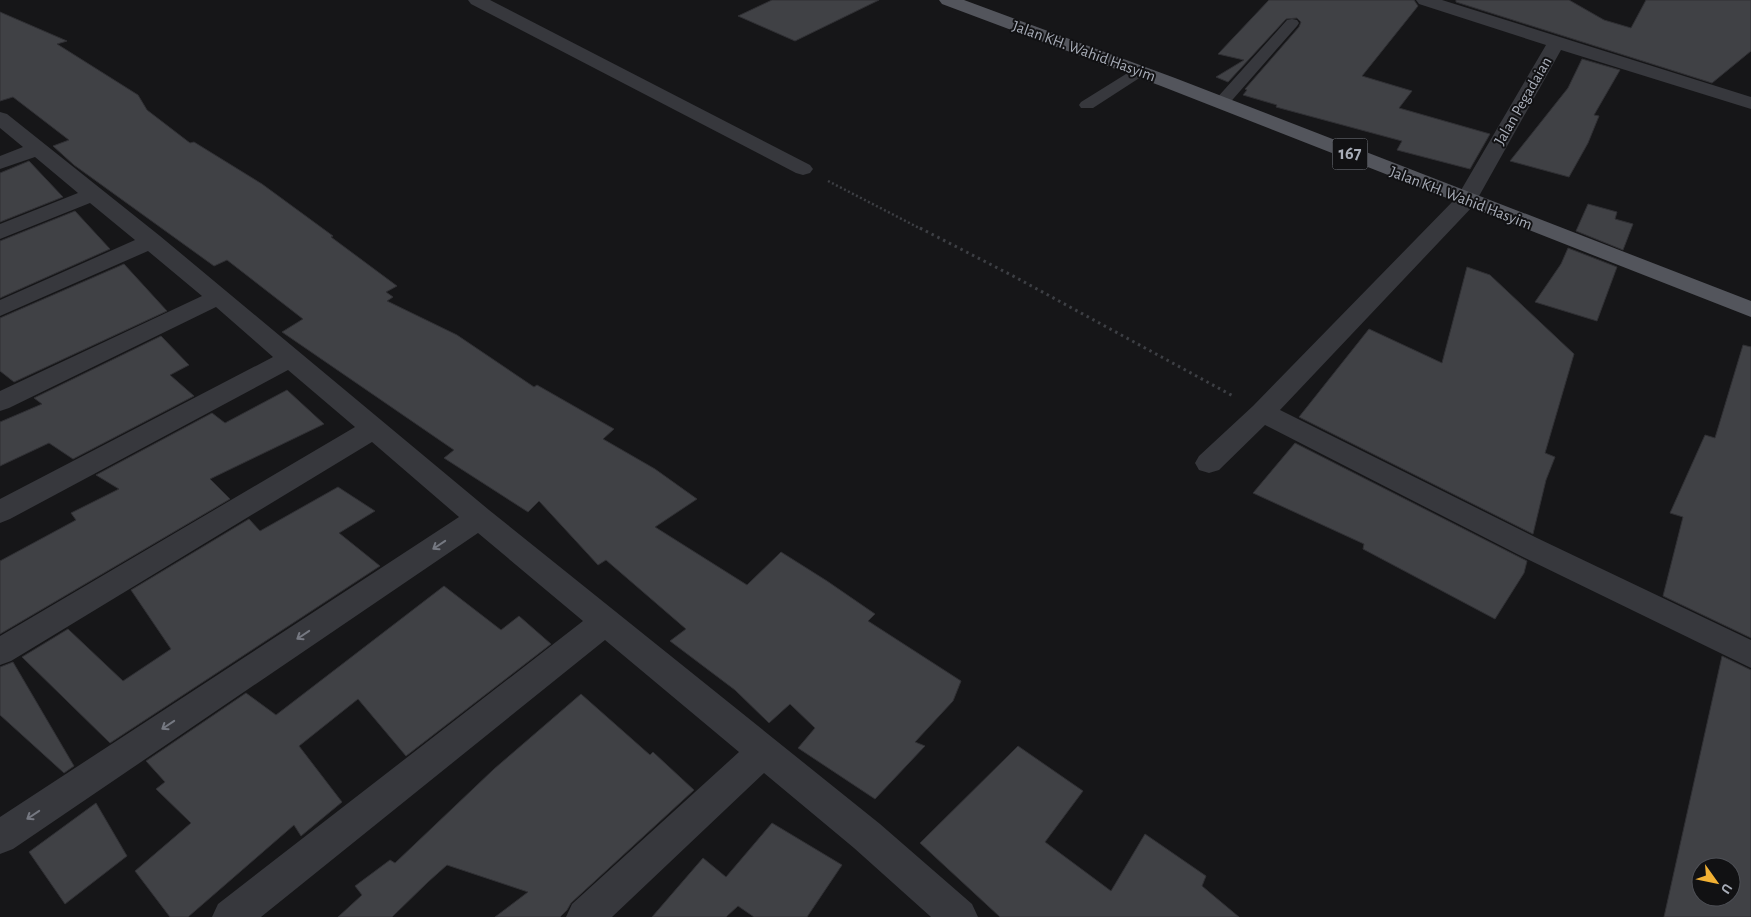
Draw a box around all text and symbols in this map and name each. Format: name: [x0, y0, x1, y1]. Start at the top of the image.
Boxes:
street label: Jalan KH. Wahid Hasyim: [1010, 18, 1158, 85]
street label: Jalan Pegadaian: [1491, 54, 1555, 148]
road number: 167: [1332, 138, 1368, 170]
street label: Jalan KH. Wahid Hasyim: [1387, 163, 1534, 233]
one-way arrow: [432, 540, 446, 550]
one-way arrow: [297, 630, 311, 640]
one-way arrow: [161, 720, 175, 730]
one-way arrow: [26, 810, 40, 820]
north arrow: [1691, 857, 1741, 907]
text: U: [1718, 881, 1734, 896]

